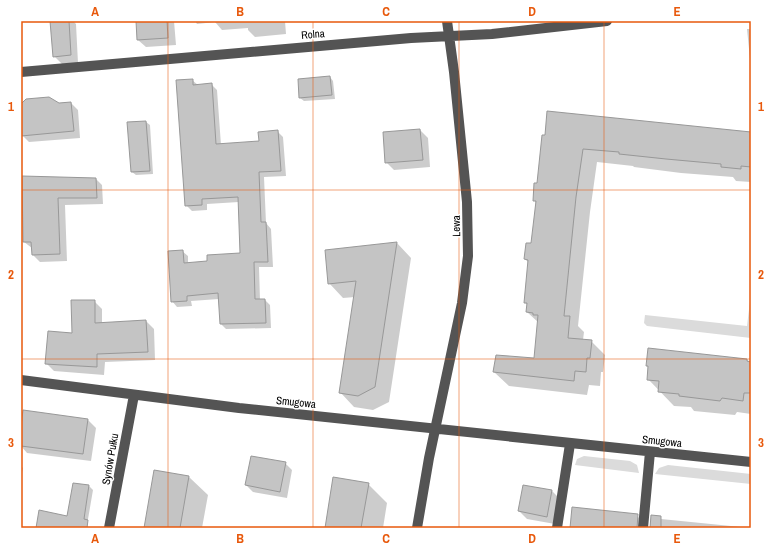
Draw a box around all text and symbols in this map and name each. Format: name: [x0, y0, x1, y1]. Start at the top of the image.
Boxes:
text: A: [91, 3, 99, 20]
text: B: [236, 3, 244, 20]
text: C: [382, 3, 390, 20]
text: D: [528, 3, 536, 20]
text: E: [673, 3, 681, 20]
street label: Rolna: [301, 26, 325, 42]
text: 1: [8, 98, 14, 115]
text: 1: [758, 98, 764, 115]
street label: Lewa: [449, 215, 463, 237]
text: 2: [8, 266, 14, 283]
text: 2: [758, 266, 764, 283]
street label: Smugowa: [275, 393, 317, 411]
street label: Synów Pułku: [99, 432, 121, 486]
street label: Smugowa: [641, 432, 683, 450]
text: 3: [8, 434, 14, 451]
text: 3: [758, 434, 764, 451]
text: A: [91, 530, 99, 547]
text: B: [236, 530, 244, 547]
text: C: [382, 530, 390, 547]
text: D: [528, 530, 536, 547]
text: E: [673, 530, 681, 547]

